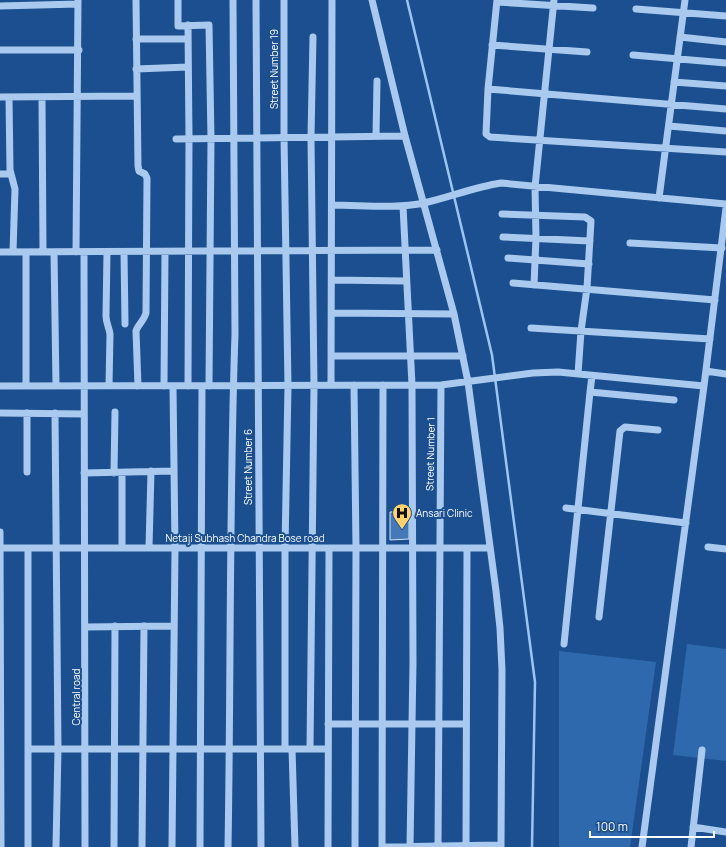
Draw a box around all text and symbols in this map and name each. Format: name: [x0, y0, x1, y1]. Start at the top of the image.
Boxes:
street label: Street Number 19: [267, 29, 281, 109]
street label: Street Number 1: [422, 417, 438, 491]
street label: Street Number 6: [241, 429, 255, 505]
hospital icon: Ansari Clinic: [391, 502, 413, 530]
place label: Ansari Clinic: [416, 506, 473, 520]
street label: Netaji Subhash Chandra Bose road: [165, 531, 325, 545]
street label: Central road: [69, 668, 83, 726]
scale bar: [590, 813, 714, 839]
text: 100 m: [596, 818, 628, 835]

